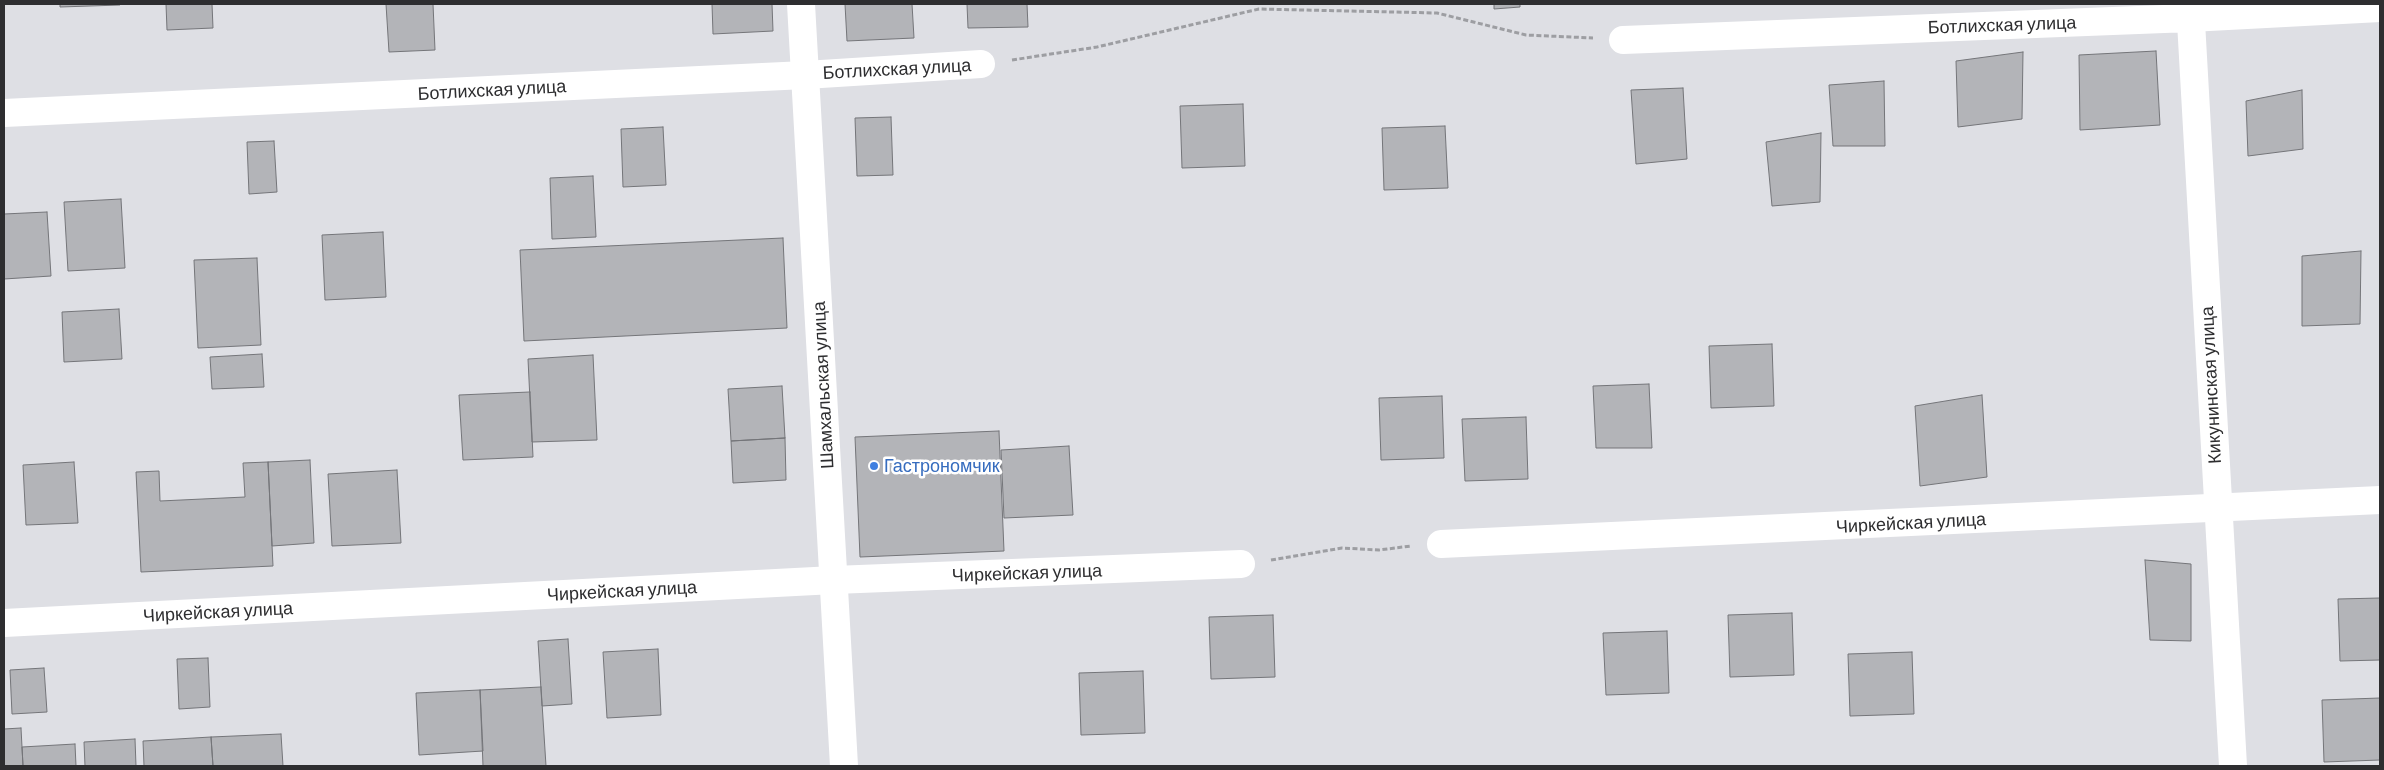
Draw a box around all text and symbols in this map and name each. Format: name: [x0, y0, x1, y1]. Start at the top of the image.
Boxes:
street label: Ботлихская улица: [1927, 12, 2077, 38]
street label: Ботлихская улица: [822, 54, 972, 84]
street label: Ботлихская улица: [417, 75, 567, 105]
street label: Шамхальская улица: [808, 301, 838, 469]
street label: Кикунинская улица: [2196, 306, 2226, 464]
place label: Гастрономчик: [884, 455, 1000, 477]
marker: Гастрономчик: [868, 460, 880, 472]
street label: Чиркейская улица: [1835, 508, 1987, 538]
street label: Чиркейская улица: [952, 560, 1102, 586]
street label: Чиркейская улица: [546, 576, 698, 606]
street label: Чиркейская улица: [142, 597, 294, 627]

